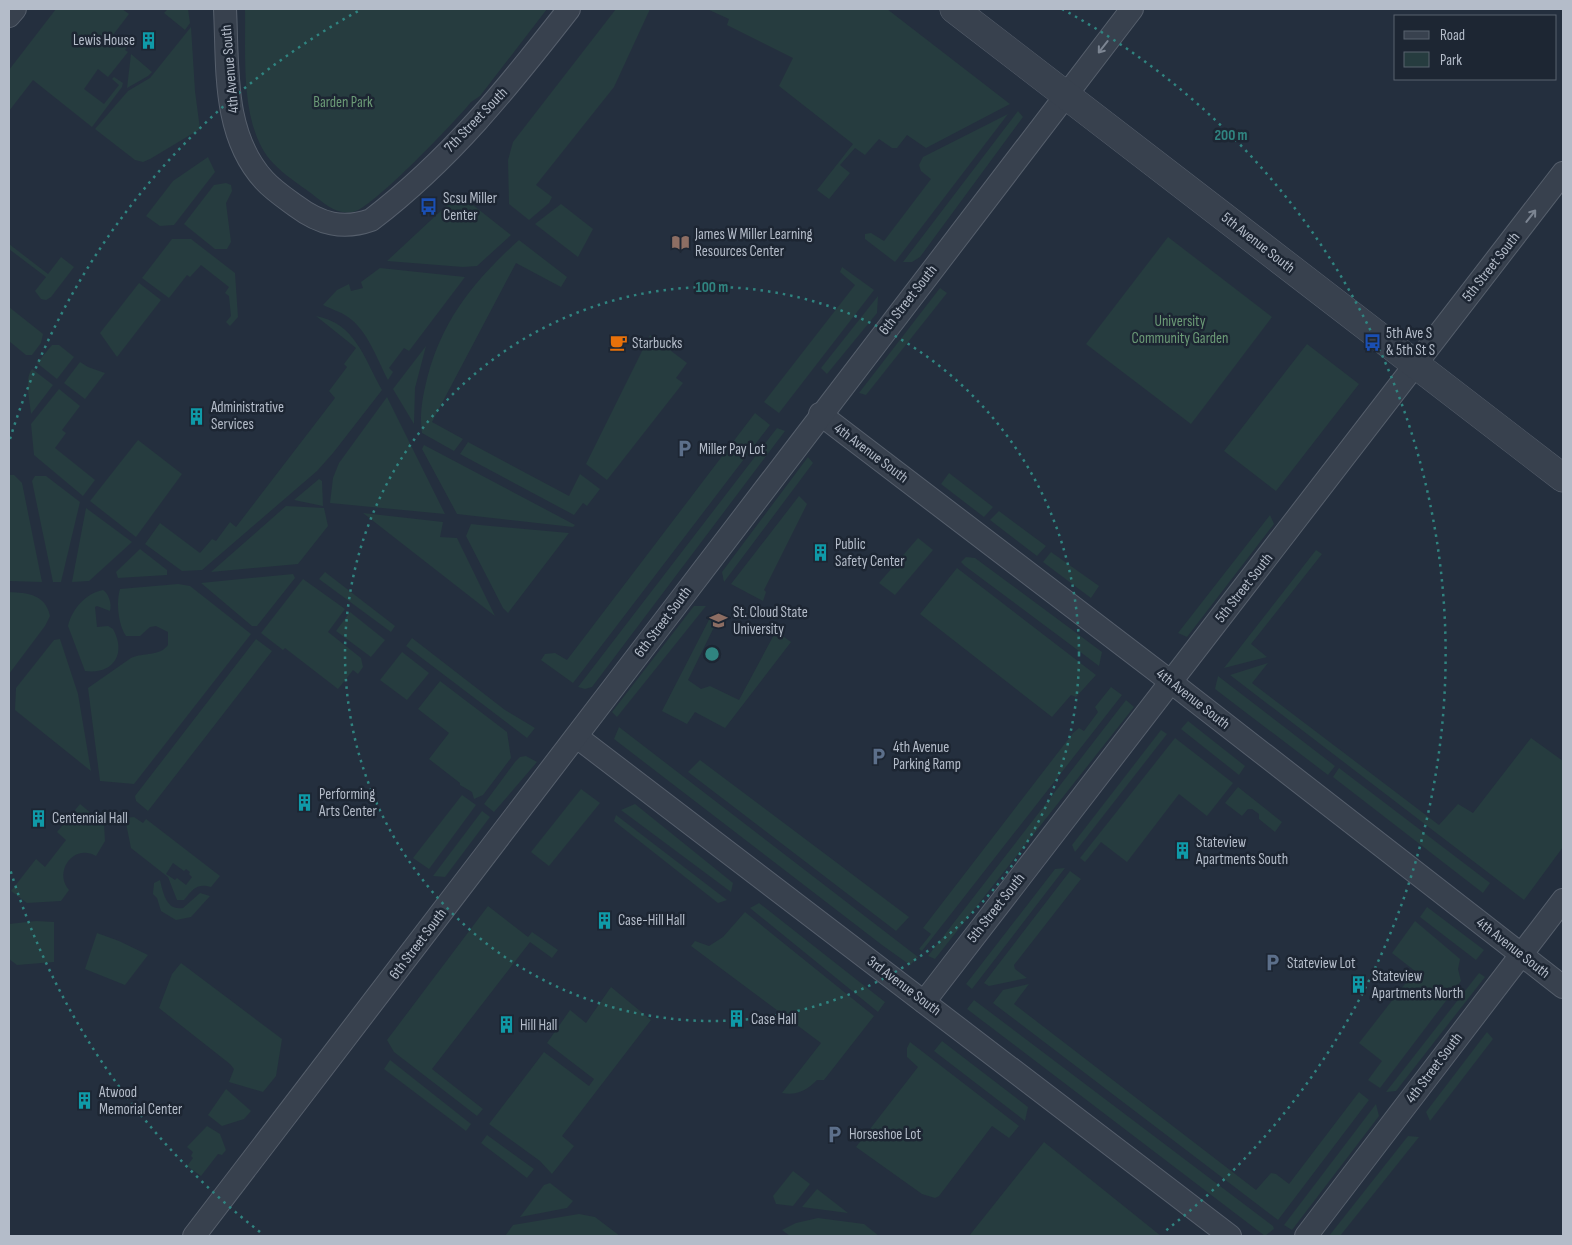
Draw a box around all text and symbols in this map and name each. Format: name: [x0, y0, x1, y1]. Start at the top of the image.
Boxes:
legend: [1394, 15, 1557, 80]
street label: 4th Avenue South: [217, 24, 243, 114]
text: Road: [1440, 26, 1465, 45]
building icon: Lewis House: [139, 30, 159, 50]
place label: Lewis House: [73, 31, 135, 50]
one-way arrow: [1097, 40, 1108, 53]
text: Park: [1440, 51, 1462, 70]
street label: 7th Street South: [440, 83, 512, 157]
park label: Barden Park: [313, 93, 373, 112]
text: 200 m: [1214, 126, 1248, 145]
place label: Scsu Miller Center: [443, 189, 498, 225]
bus stop icon: Scsu Miller Center: [419, 197, 439, 217]
street label: 5th Avenue South: [1217, 208, 1299, 278]
one-way arrow: [1525, 210, 1536, 223]
place label: James W Miller Learning Resources Center: [694, 225, 813, 261]
street label: 5th Street South: [1458, 228, 1524, 306]
library icon: James W Miller Learning Resources Center: [671, 233, 691, 253]
street label: 6th Street South: [875, 261, 941, 339]
text: 100 m: [696, 278, 728, 297]
park label: University Community Garden: [1132, 312, 1228, 348]
place label: 5th Ave S & 5th St S: [1386, 324, 1435, 360]
bus stop icon: 5th Ave S & 5th St S: [1362, 332, 1382, 352]
cafe icon: Starbucks: [608, 333, 628, 353]
place label: Starbucks: [632, 334, 682, 353]
place label: Administrative Services: [210, 398, 284, 434]
building icon: Administrative Services: [187, 406, 207, 426]
street label: 4th Avenue South: [830, 419, 912, 487]
parking icon: Miller Pay Lot: [675, 439, 695, 459]
place label: Miller Pay Lot: [699, 440, 766, 459]
place label: Public Safety Center: [835, 535, 905, 571]
building icon: Public Safety Center: [811, 543, 831, 563]
street label: 5th Street South: [1211, 549, 1277, 627]
street label: 6th Street South: [630, 583, 696, 661]
place label: St. Cloud State University: [733, 603, 808, 639]
school or university icon: St. Cloud State University: [709, 611, 729, 631]
centre of rings: [703, 645, 721, 663]
street label: 4th Avenue South: [1152, 664, 1234, 734]
place label: 4th Avenue Parking Ramp: [893, 738, 961, 774]
parking icon: 4th Avenue Parking Ramp: [869, 746, 889, 766]
place label: Performing Arts Center: [318, 785, 378, 821]
building icon: Performing Arts Center: [295, 793, 315, 813]
building icon: Centennial Hall: [28, 808, 48, 828]
place label: Centennial Hall: [52, 809, 128, 828]
place label: Stateview Apartments South: [1195, 833, 1288, 869]
building icon: Stateview Apartments South: [1172, 841, 1192, 861]
street label: 5th Street South: [963, 869, 1029, 947]
street label: 6th Street South: [385, 905, 451, 983]
building icon: Case-Hill Hall: [594, 910, 614, 930]
place label: Case-Hill Hall: [618, 911, 685, 930]
street label: 4th Avenue South: [1472, 913, 1554, 983]
street label: 3rd Avenue South: [863, 952, 945, 1020]
parking icon: Stateview Lot: [1263, 953, 1283, 973]
place label: Stateview Lot: [1287, 954, 1356, 973]
place label: Stateview Apartments North: [1371, 967, 1464, 1003]
building icon: Stateview Apartments North: [1348, 975, 1368, 995]
building icon: Case Hall: [727, 1009, 747, 1029]
place label: Case Hall: [751, 1010, 797, 1029]
building icon: Hill Hall: [496, 1015, 516, 1035]
place label: Hill Hall: [520, 1016, 557, 1035]
street label: 4th Street South: [1401, 1029, 1467, 1107]
place label: Atwood Memorial Center: [98, 1083, 183, 1119]
building icon: Atwood Memorial Center: [75, 1091, 95, 1111]
parking icon: Horseshoe Lot: [825, 1124, 845, 1144]
place label: Horseshoe Lot: [849, 1125, 921, 1144]

